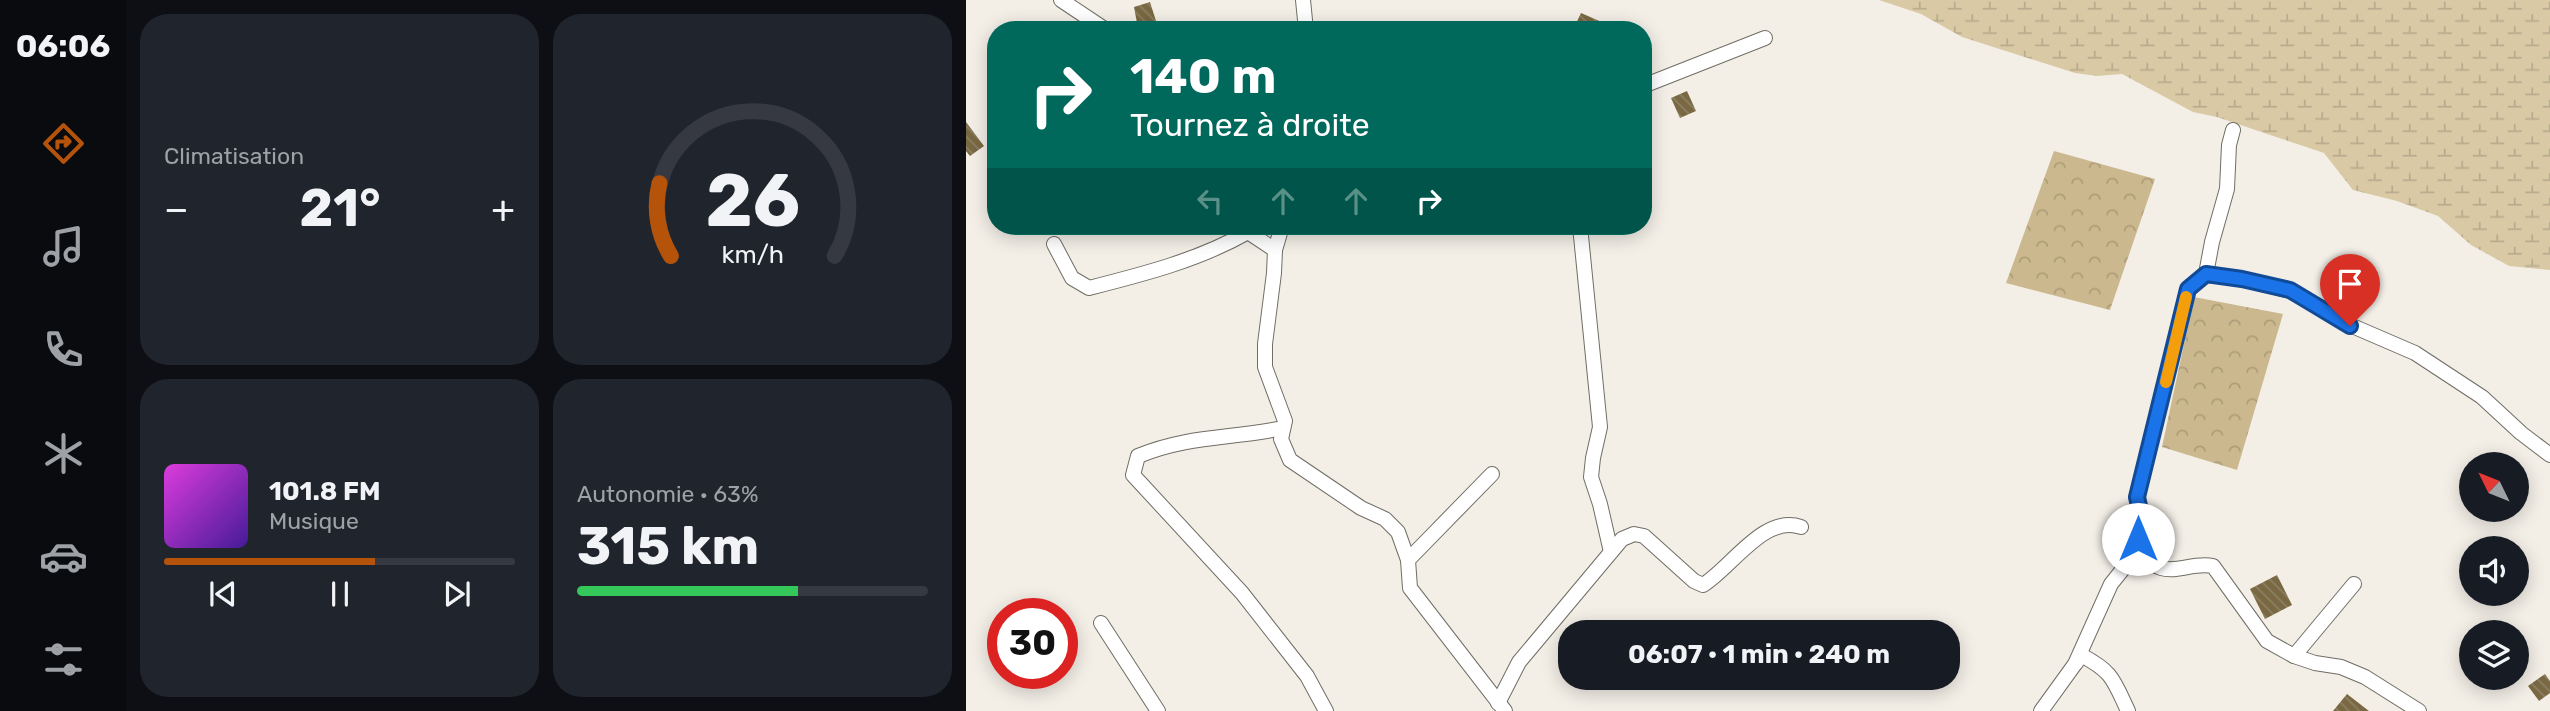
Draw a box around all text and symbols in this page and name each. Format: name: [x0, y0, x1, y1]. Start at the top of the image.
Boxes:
text: 06:06: [16, 27, 110, 65]
text: 140 m: [1130, 47, 1276, 105]
icon: right: [1015, 49, 1106, 140]
text: Tournez à droite: [1130, 106, 1370, 144]
icon: directions: [39, 119, 88, 168]
text: Climatisation: [164, 142, 304, 170]
text: 26: [705, 158, 800, 244]
text: 21°: [300, 177, 381, 239]
icon: left: [1191, 182, 1229, 220]
icon: ahead: [1264, 182, 1302, 220]
icon: ahead: [1337, 182, 1375, 220]
icon: right: [1410, 182, 1448, 220]
text: −: [164, 186, 189, 232]
text: +: [491, 186, 515, 232]
icon: music: [39, 222, 88, 271]
text: km/h: [721, 239, 784, 268]
pin: [2320, 254, 2380, 326]
icon: arrive: [2331, 265, 2369, 303]
icon: phone: [39, 325, 88, 374]
icon: climate: [39, 429, 88, 478]
north arrow: [2459, 452, 2529, 522]
map controls: [2459, 452, 2529, 690]
text: 101.8 FM: [269, 476, 381, 507]
text: Autonomie · 63%: [577, 480, 758, 508]
position arrow: [2101, 502, 2175, 576]
text: Musique: [269, 507, 359, 535]
text: 315 km: [577, 515, 759, 577]
icon: car: [39, 532, 88, 581]
button: sound: [2459, 536, 2529, 606]
icon: previous: [204, 575, 242, 613]
icon: pause: [321, 575, 359, 613]
icon: next: [438, 575, 476, 613]
speed limit sign: 30: [987, 598, 1078, 689]
button: layers: [2459, 620, 2529, 690]
icon: filters: [39, 635, 88, 684]
text: 06:07 · 1 min · 240 m: [1628, 639, 1890, 670]

